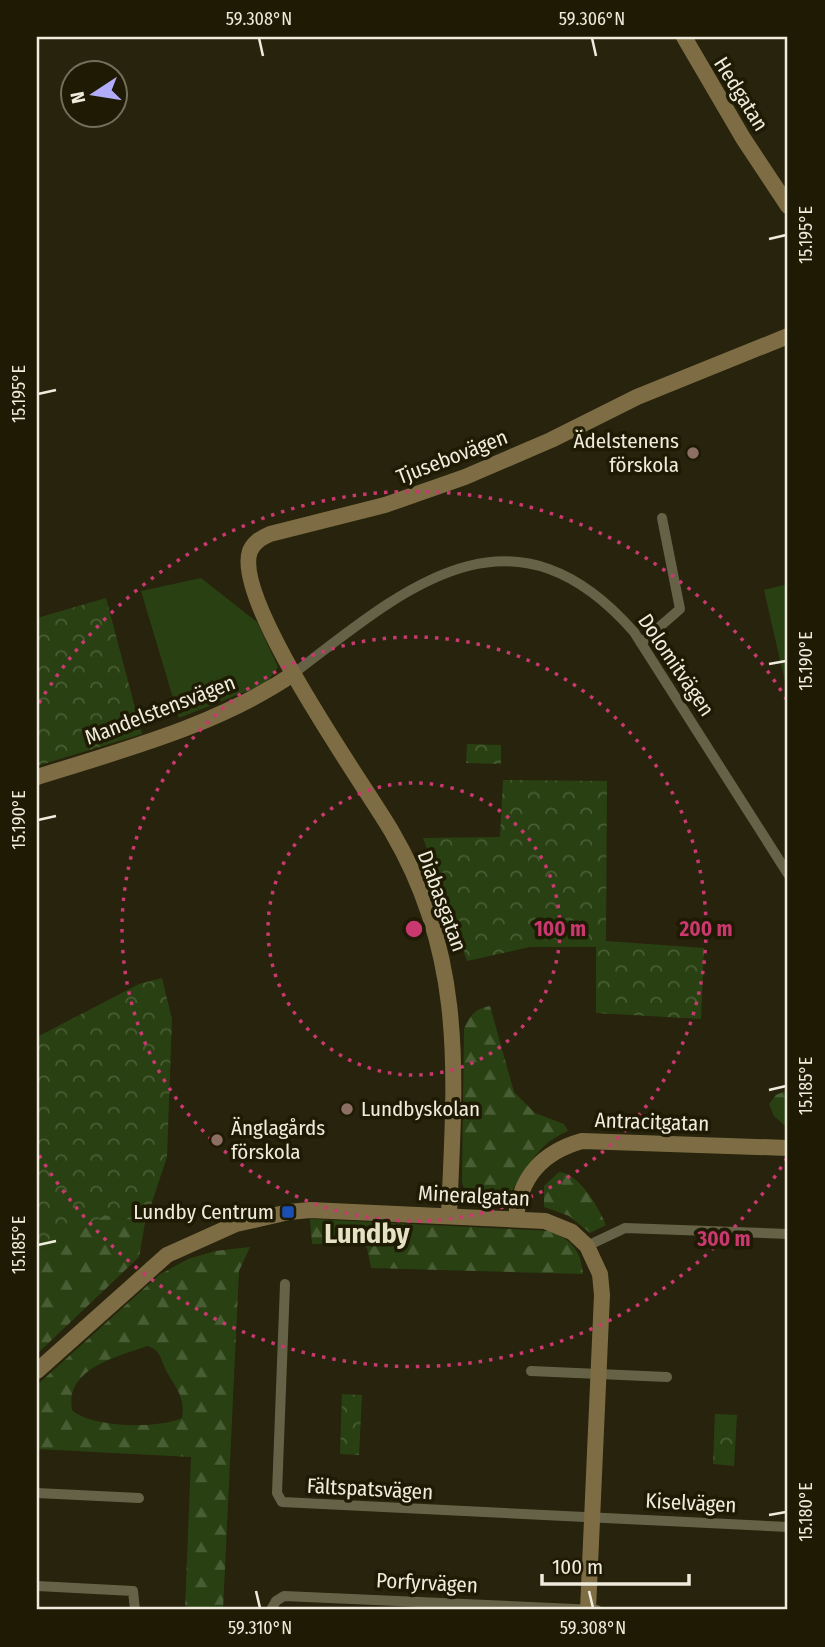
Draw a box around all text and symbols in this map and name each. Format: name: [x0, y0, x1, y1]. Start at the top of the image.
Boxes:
text: 59.308°N: [226, 8, 292, 30]
text: 59.306°N: [559, 8, 625, 30]
street label: Hedgatan: [708, 52, 774, 136]
north arrow: [60, 60, 130, 130]
text: N: [65, 89, 90, 105]
text: 15.195°E: [795, 206, 817, 264]
text: 15.195°E: [8, 365, 30, 423]
street label: Tjusebovägen: [393, 424, 511, 490]
place label: Ädelstenens förskola: [573, 428, 679, 478]
marker: Ädelstenens förskola: [685, 445, 701, 461]
street label: Dolomitvägen: [632, 609, 720, 721]
text: 15.190°E: [795, 631, 817, 691]
street label: Mandelstensvägen: [81, 669, 239, 751]
text: 15.190°E: [8, 790, 30, 850]
street label: Diabasgatan: [412, 847, 472, 955]
text: 100 m: [534, 916, 586, 942]
text: 200 m: [678, 916, 733, 942]
centre of rings: [402, 917, 426, 941]
text: 15.185°E: [795, 1057, 817, 1115]
place label: Lundbyskolan: [361, 1096, 480, 1122]
marker: Lundbyskolan: [339, 1101, 355, 1117]
street label: Antracitgatan: [594, 1107, 710, 1137]
place label: Änglagårds förskola: [231, 1115, 325, 1165]
marker: Änglagårds förskola: [209, 1132, 225, 1148]
street label: Mineralgatan: [417, 1180, 531, 1212]
place label: Lundby Centrum: [133, 1199, 274, 1225]
marker: Lundby Centrum: [280, 1204, 296, 1220]
text: 15.185°E: [8, 1216, 30, 1274]
district label: Lundby: [324, 1217, 410, 1250]
text: 300 m: [696, 1226, 751, 1252]
street label: Fältspatsvägen: [306, 1473, 434, 1505]
text: 15.180°E: [795, 1482, 817, 1542]
street label: Kiselvägen: [645, 1488, 737, 1518]
scale bar: [542, 1542, 688, 1586]
text: 100 m: [552, 1554, 603, 1580]
street label: Porfyrvägen: [375, 1567, 479, 1599]
text: 59.310°N: [228, 1617, 292, 1639]
text: 59.308°N: [560, 1617, 626, 1639]

